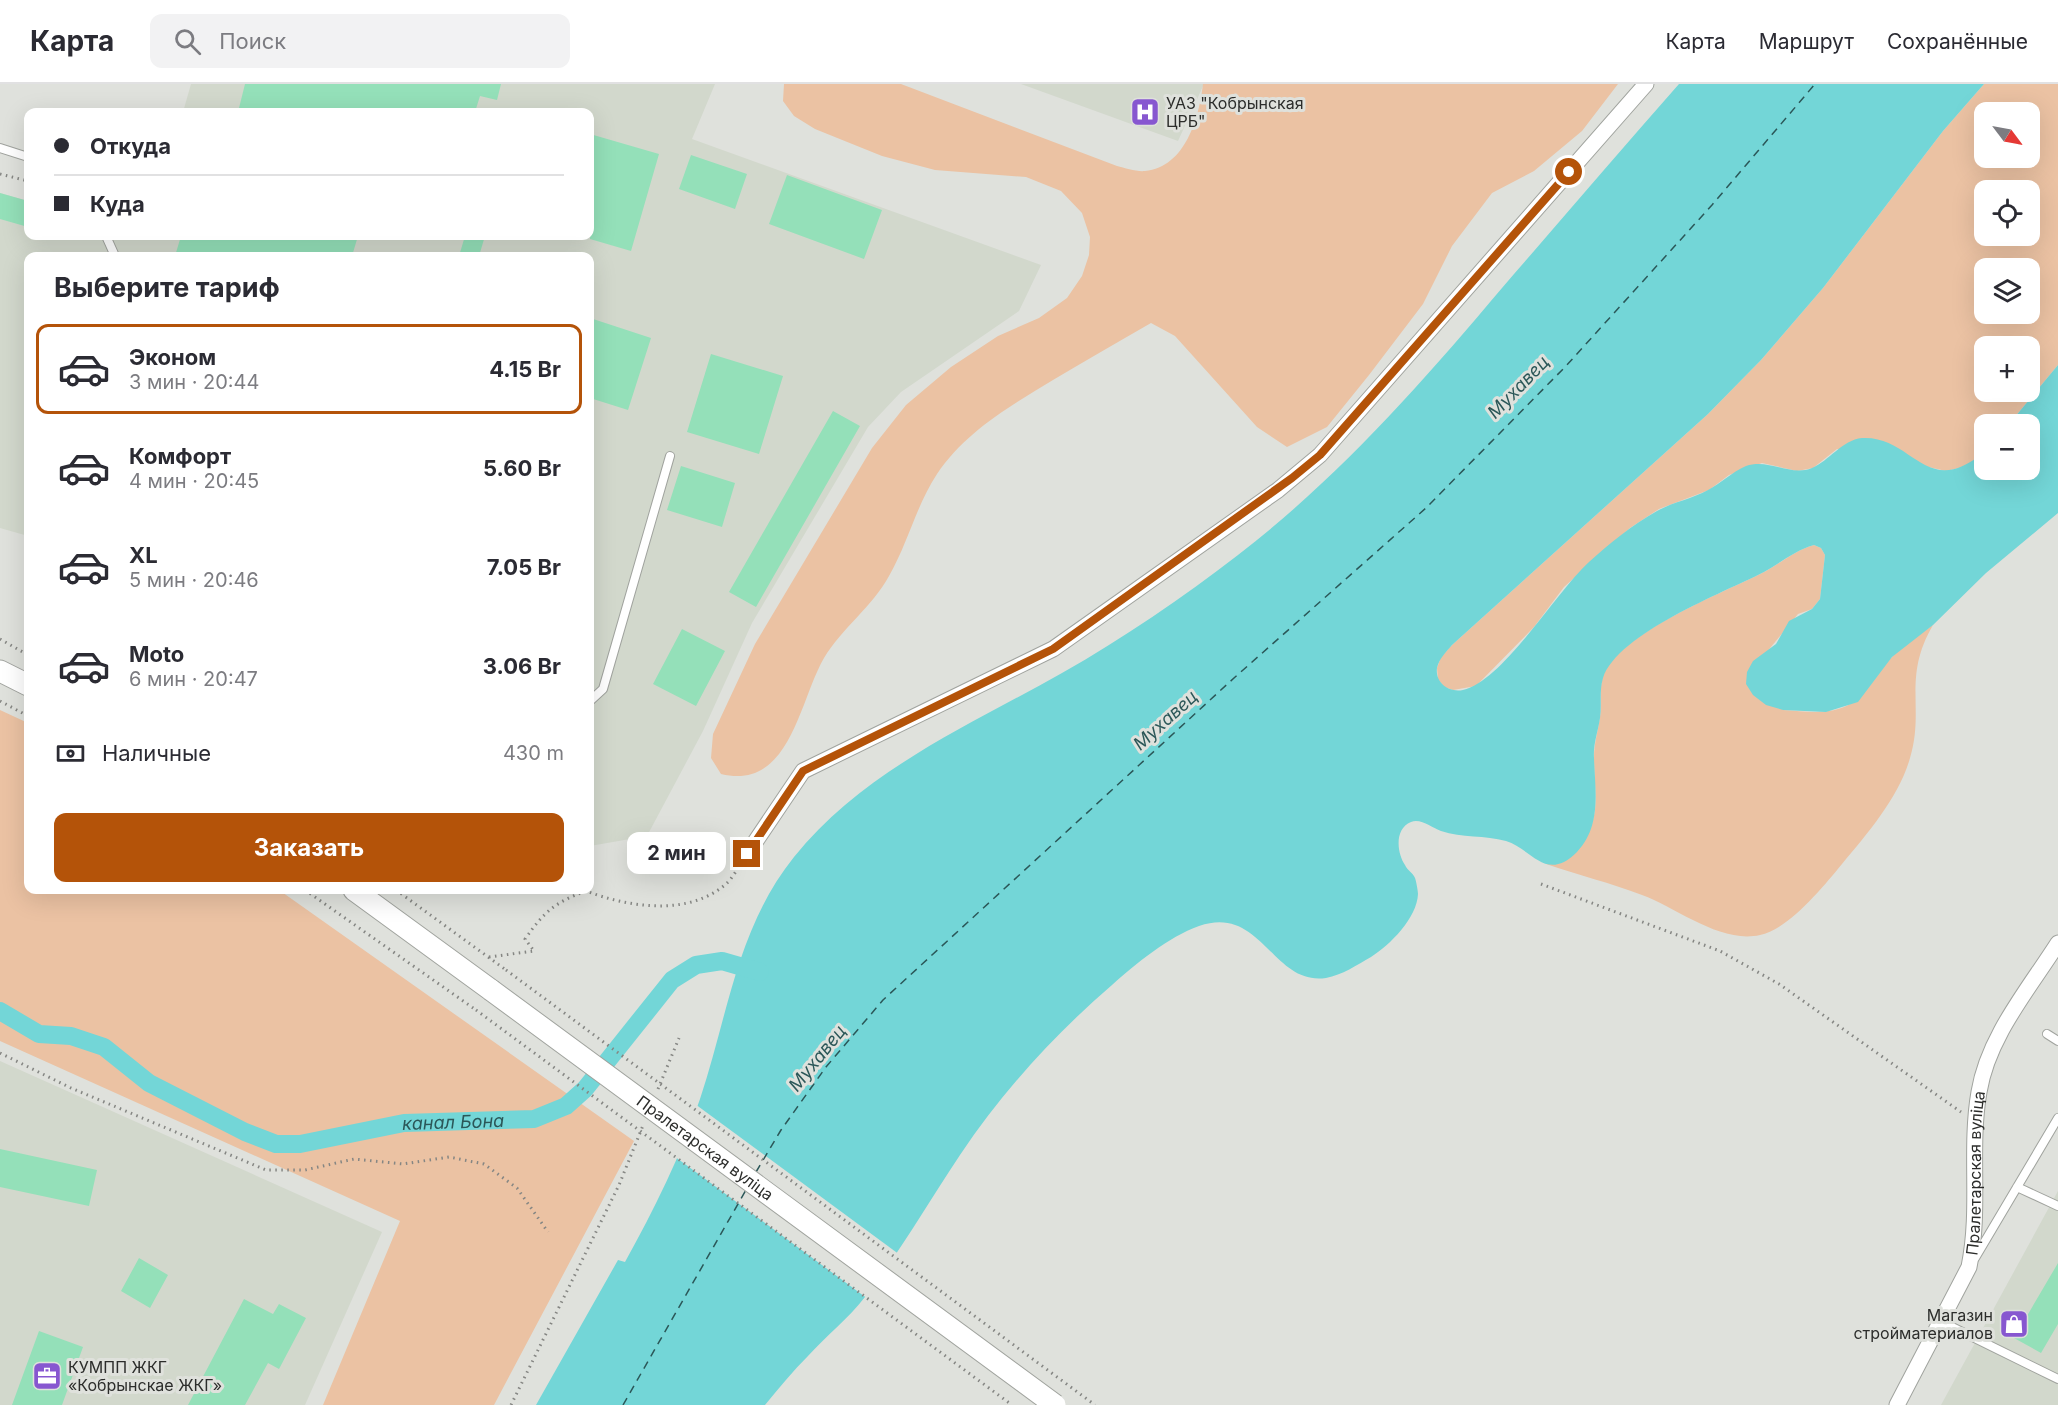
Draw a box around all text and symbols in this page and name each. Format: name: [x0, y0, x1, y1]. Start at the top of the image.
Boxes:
search box: [150, 14, 570, 68]
text: Карта: [30, 24, 114, 58]
icon: search: [171, 25, 204, 58]
text: Поиск: [219, 28, 286, 54]
text: Карта: [1665, 29, 1726, 54]
text: Маршрут: [1759, 29, 1854, 54]
text: Сохранённые: [1887, 29, 2028, 54]
place label: УАЗ "Кобрынская ЦРБ": [1166, 93, 1304, 131]
hospital icon: УАЗ "Кобрынская ЦРБ": [1129, 96, 1161, 128]
north arrow: [1974, 102, 2040, 168]
map controls: [1974, 102, 2040, 480]
text: Откуда: [90, 133, 171, 159]
route start: [1555, 158, 1582, 185]
button: locate: [1974, 180, 2040, 246]
text: Куда: [90, 191, 145, 217]
button: layers: [1974, 258, 2040, 324]
text: Выберите тариф: [54, 271, 280, 304]
button: +: [1974, 336, 2040, 402]
icon: car: [57, 342, 111, 396]
text: Эконом: [129, 344, 216, 370]
water label: Мухавец: [1483, 351, 1553, 423]
text: 4.15 Br: [489, 356, 561, 382]
text: 3 мин · 20:44: [129, 370, 259, 394]
button: −: [1974, 414, 2040, 480]
icon: car: [57, 441, 111, 495]
text: Комфорт: [129, 443, 231, 469]
text: 5.60 Br: [483, 455, 561, 481]
text: 4 мин · 20:45: [129, 469, 259, 493]
icon: car: [57, 540, 111, 594]
text: XL: [129, 542, 158, 568]
text: 7.05 Br: [487, 554, 561, 580]
text: 5 мин · 20:46: [129, 568, 259, 592]
icon: car: [57, 639, 111, 693]
text: Moto: [129, 641, 184, 667]
text: 3.06 Br: [483, 653, 561, 679]
text: 6 мин · 20:47: [129, 667, 258, 691]
water label: Мухавец: [1129, 686, 1201, 754]
icon: cash: [54, 737, 87, 770]
text: Наличные: [102, 740, 211, 766]
text: 430 m: [503, 741, 564, 765]
button: Заказать: [54, 813, 564, 882]
callout: 2 мин: [627, 833, 726, 875]
route end: [733, 840, 760, 867]
text: 2 мин: [647, 841, 706, 865]
water label: Мухавец: [784, 1021, 850, 1095]
street label: Пралетарская вуліца: [1961, 1089, 1989, 1256]
street label: Пралетарская вуліца: [633, 1091, 778, 1205]
water label: канал Бона: [402, 1109, 504, 1134]
place label: Магазин стройматериалов: [1853, 1305, 1993, 1343]
shop icon: Магазин стройматериалов: [1998, 1308, 2030, 1340]
place label: КУМПП ЖКГ «Кобрынскае ЖКГ»: [68, 1357, 222, 1395]
office icon: КУМПП ЖКГ «Кобрынскае ЖКГ»: [31, 1360, 63, 1392]

